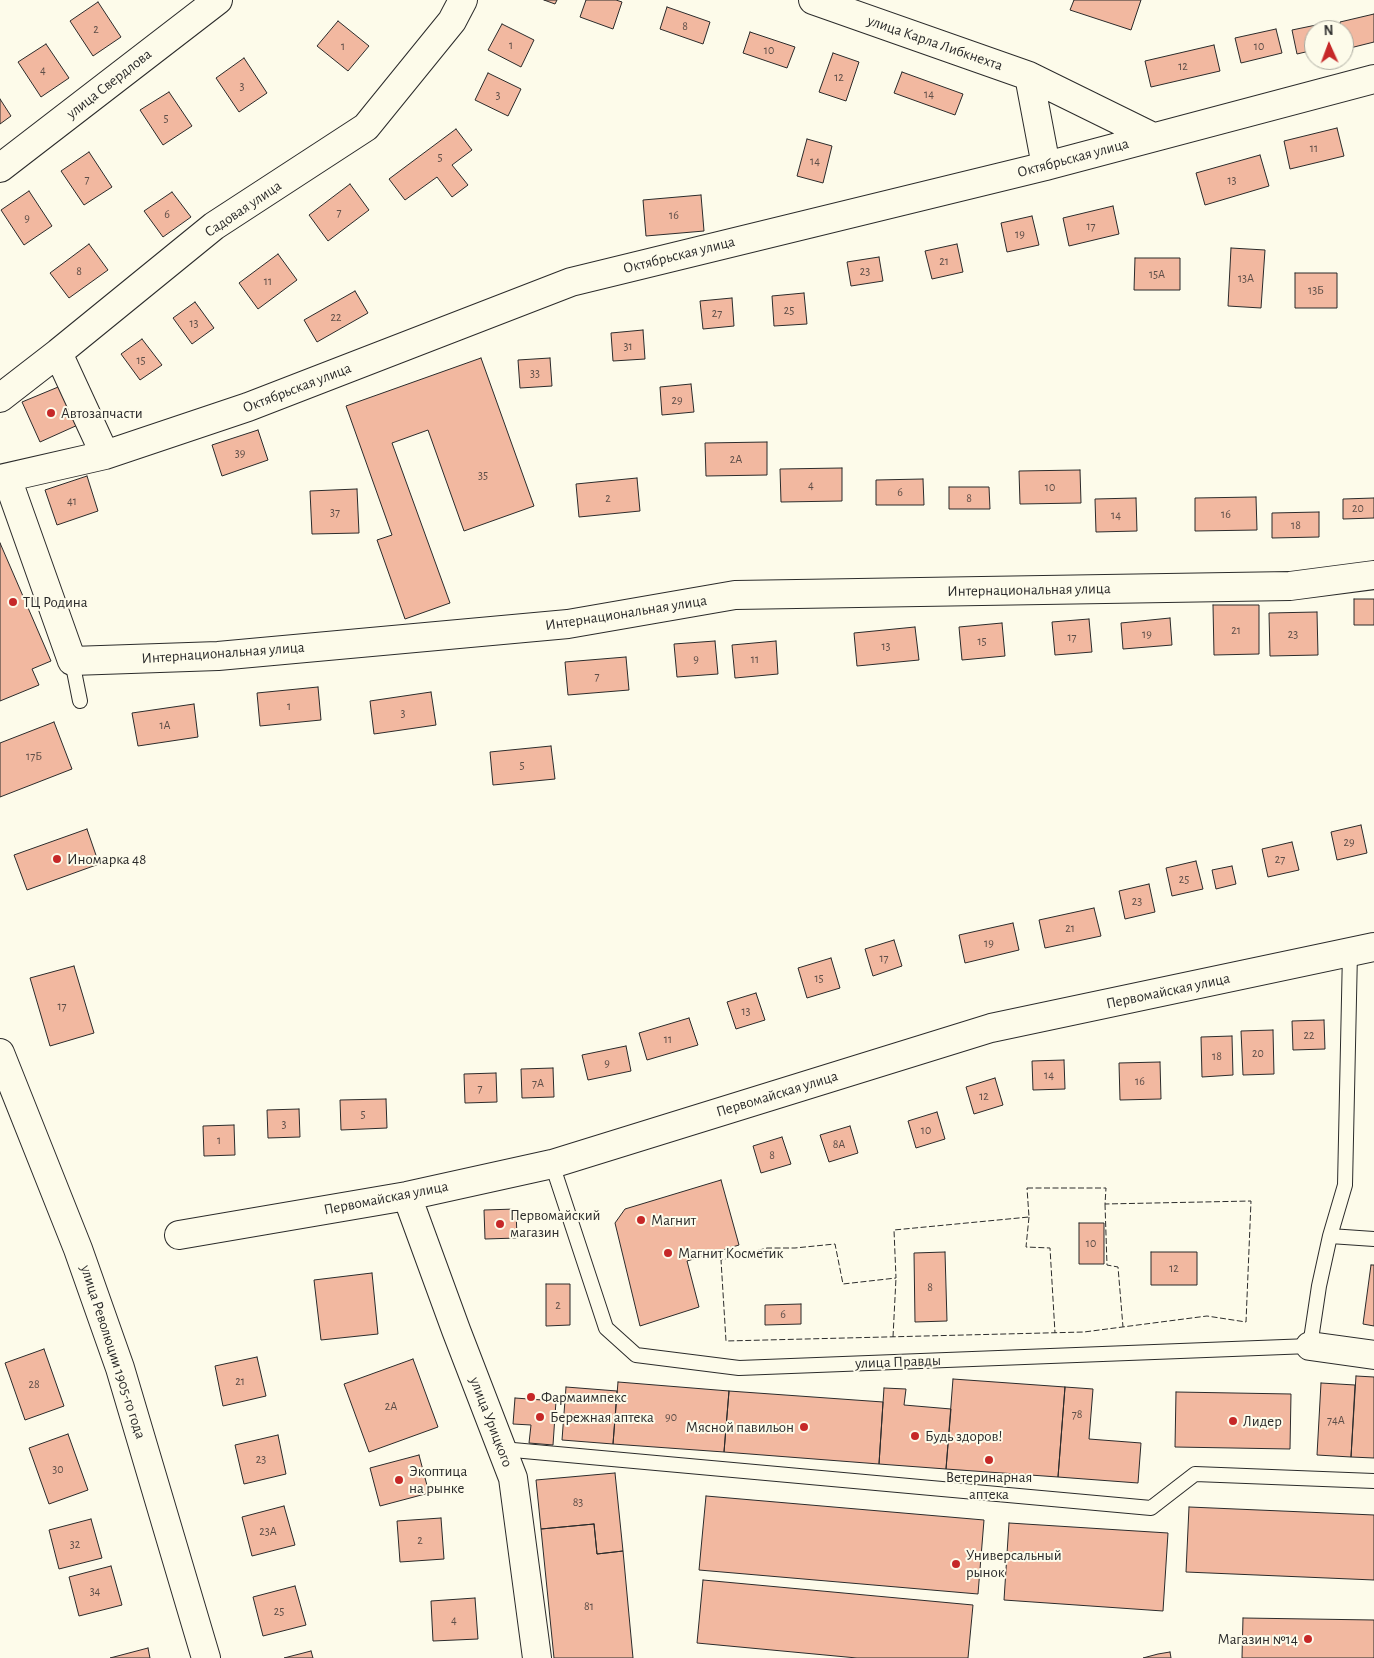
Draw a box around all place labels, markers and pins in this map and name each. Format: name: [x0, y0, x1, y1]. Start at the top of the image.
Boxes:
place label: Автозапчасти: [61, 404, 143, 422]
marker: Автозапчасти: [45, 407, 57, 419]
place label: ТЦ Родина: [23, 593, 88, 611]
marker: ТЦ Родина: [7, 596, 19, 608]
place label: Иномарка 48: [67, 850, 146, 868]
marker: Иномарка 48: [51, 853, 63, 865]
place label: Первомайский магазин: [510, 1206, 600, 1241]
place label: Магнит: [651, 1211, 696, 1229]
marker: Магнит: [635, 1214, 647, 1226]
marker: Первомайский магазин: [494, 1218, 506, 1230]
place label: Магнит Косметик: [678, 1244, 783, 1262]
marker: Магнит Косметик: [662, 1247, 674, 1259]
place label: Фармаимпекс: [541, 1388, 627, 1406]
marker: Фармаимпекс: [525, 1391, 537, 1403]
place label: Бережная аптека: [550, 1408, 654, 1426]
marker: Бережная аптека: [534, 1411, 546, 1423]
place label: Лидер: [1243, 1412, 1282, 1430]
marker: Лидер: [1227, 1415, 1239, 1427]
place label: Мясной павильон: [686, 1418, 794, 1436]
marker: Мясной павильон: [798, 1421, 810, 1433]
place label: Будь здоров!: [925, 1427, 1002, 1445]
marker: Будь здоров!: [909, 1430, 921, 1442]
marker: Ветеринарная аптека: [983, 1454, 995, 1466]
place label: Экоптица на рынке: [409, 1462, 467, 1497]
place label: Ветеринарная аптека: [946, 1468, 1032, 1503]
marker: Экоптица на рынке: [393, 1474, 405, 1486]
place label: Универсальный рынок: [966, 1546, 1062, 1581]
marker: Универсальный рынок: [950, 1558, 962, 1570]
place label: Магазин №14: [1218, 1630, 1298, 1648]
marker: Магазин №14: [1302, 1633, 1314, 1645]

